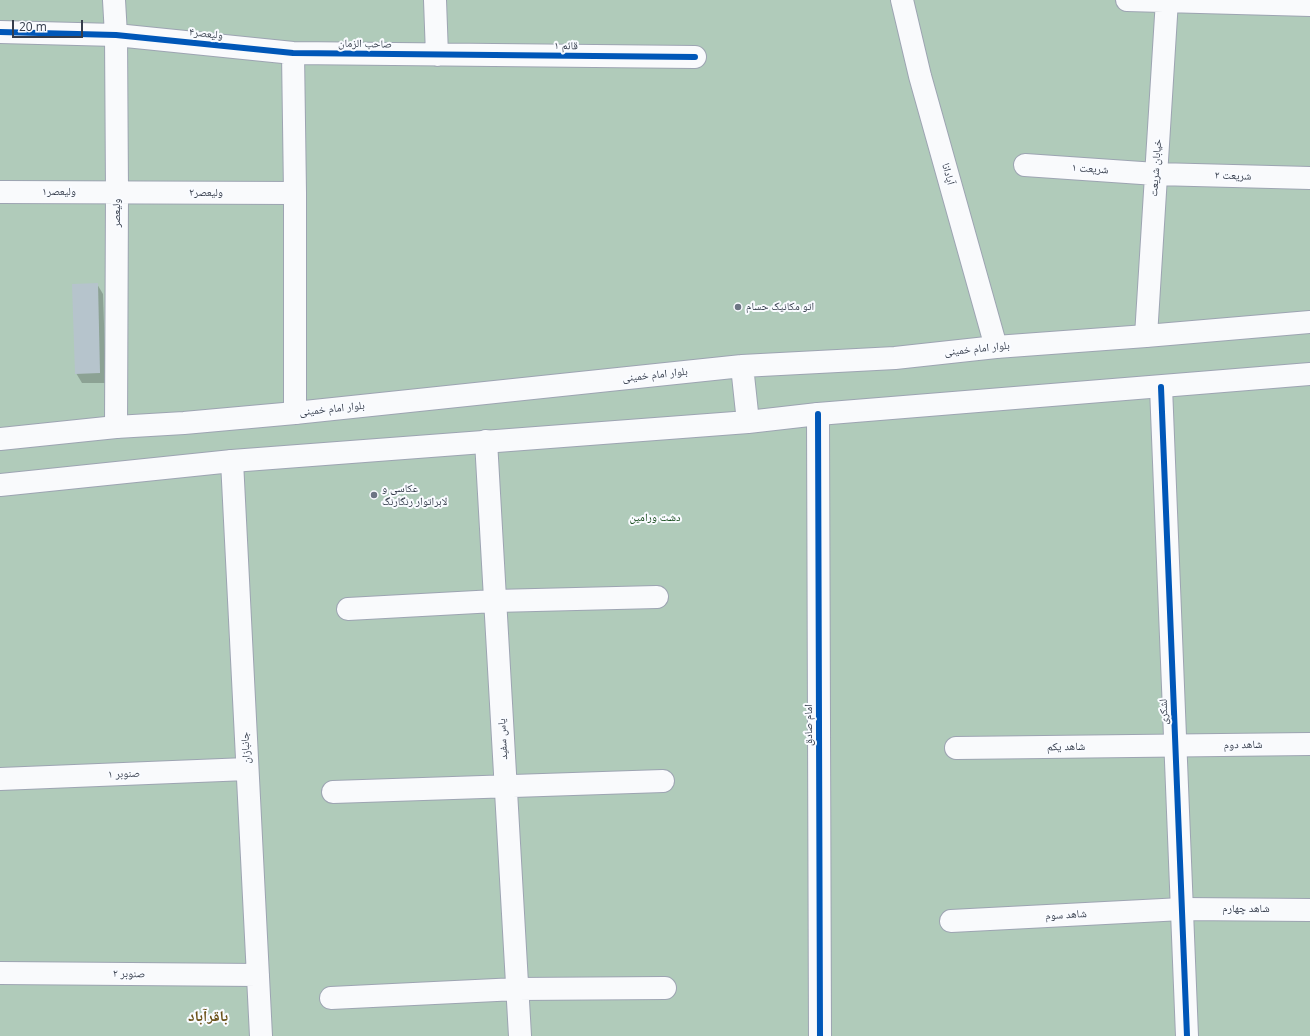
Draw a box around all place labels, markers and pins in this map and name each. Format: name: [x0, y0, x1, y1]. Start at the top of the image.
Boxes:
place label: اتو مکانیک حسام: [746, 300, 814, 314]
marker: اتو مکانیک حسام: [733, 302, 743, 312]
place label: عکاسی و لابراتوار رنگارنگ: [382, 482, 447, 508]
marker: عکاسی و لابراتوار رنگارنگ: [369, 490, 379, 500]

